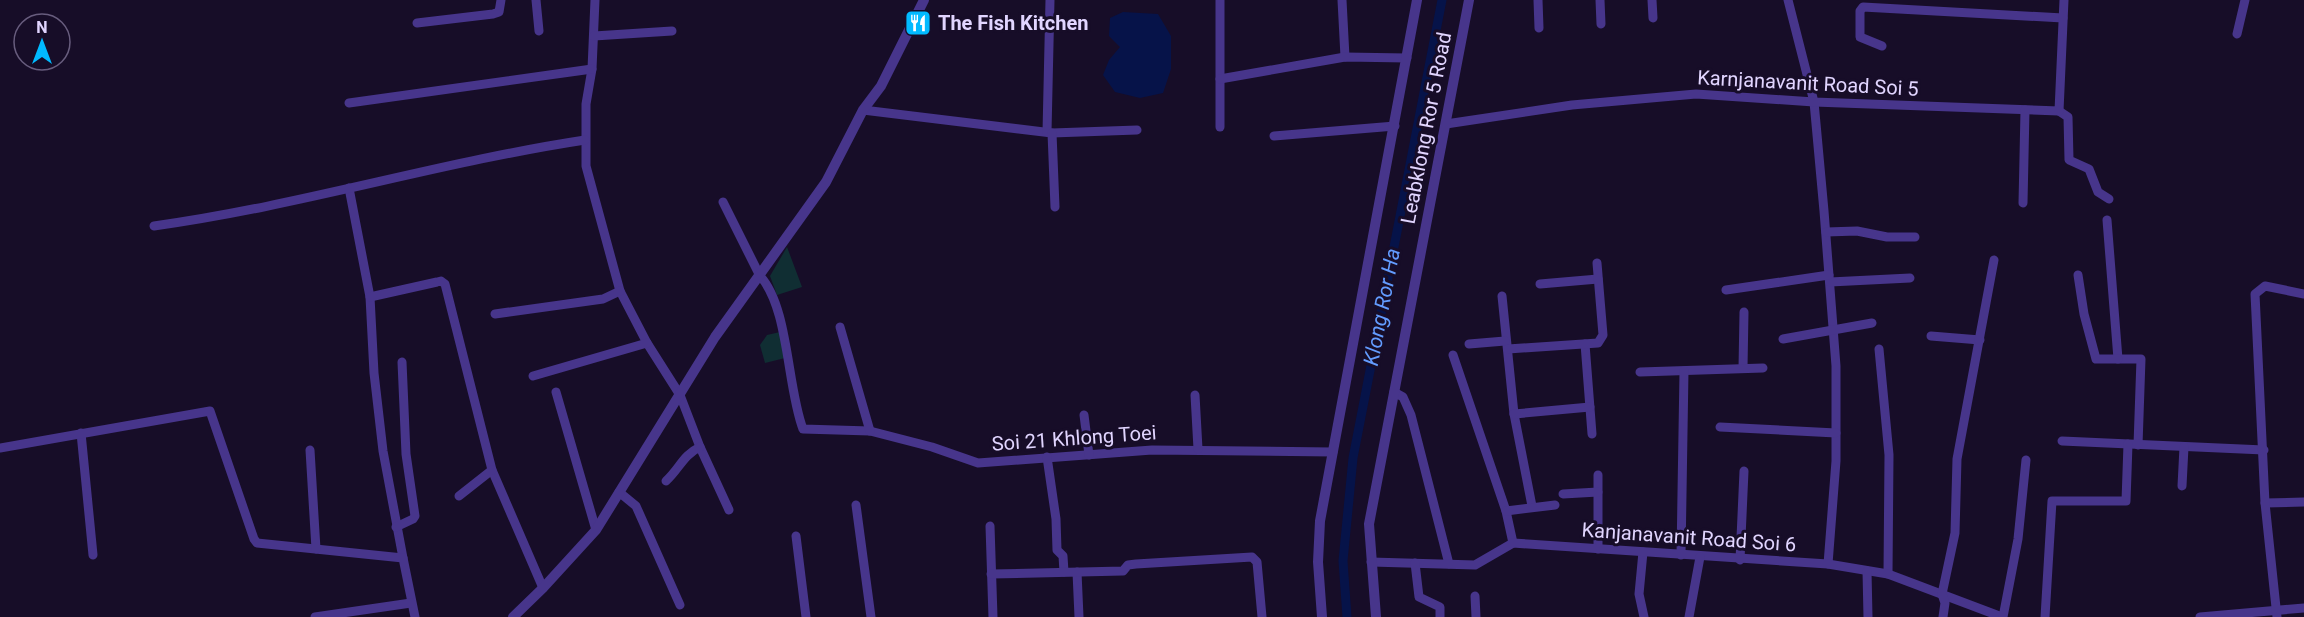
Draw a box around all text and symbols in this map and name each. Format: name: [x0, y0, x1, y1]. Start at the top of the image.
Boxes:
restaurant icon: The Fish Kitchen: [903, 8, 933, 38]
place label: The Fish Kitchen: [938, 11, 1089, 35]
north arrow: [12, 12, 72, 72]
text: N: [36, 18, 48, 37]
street label: Leabklong Ror 5 Road: [1396, 30, 1456, 226]
street label: Karnjanavanit Road Soi 5: [1697, 65, 1919, 101]
water label: Klong Ror Ha: [1359, 246, 1405, 368]
street label: Soi 21 Khlong Toei: [991, 420, 1157, 456]
street label: Kanjanavanit Road Soi 6: [1581, 518, 1797, 556]

